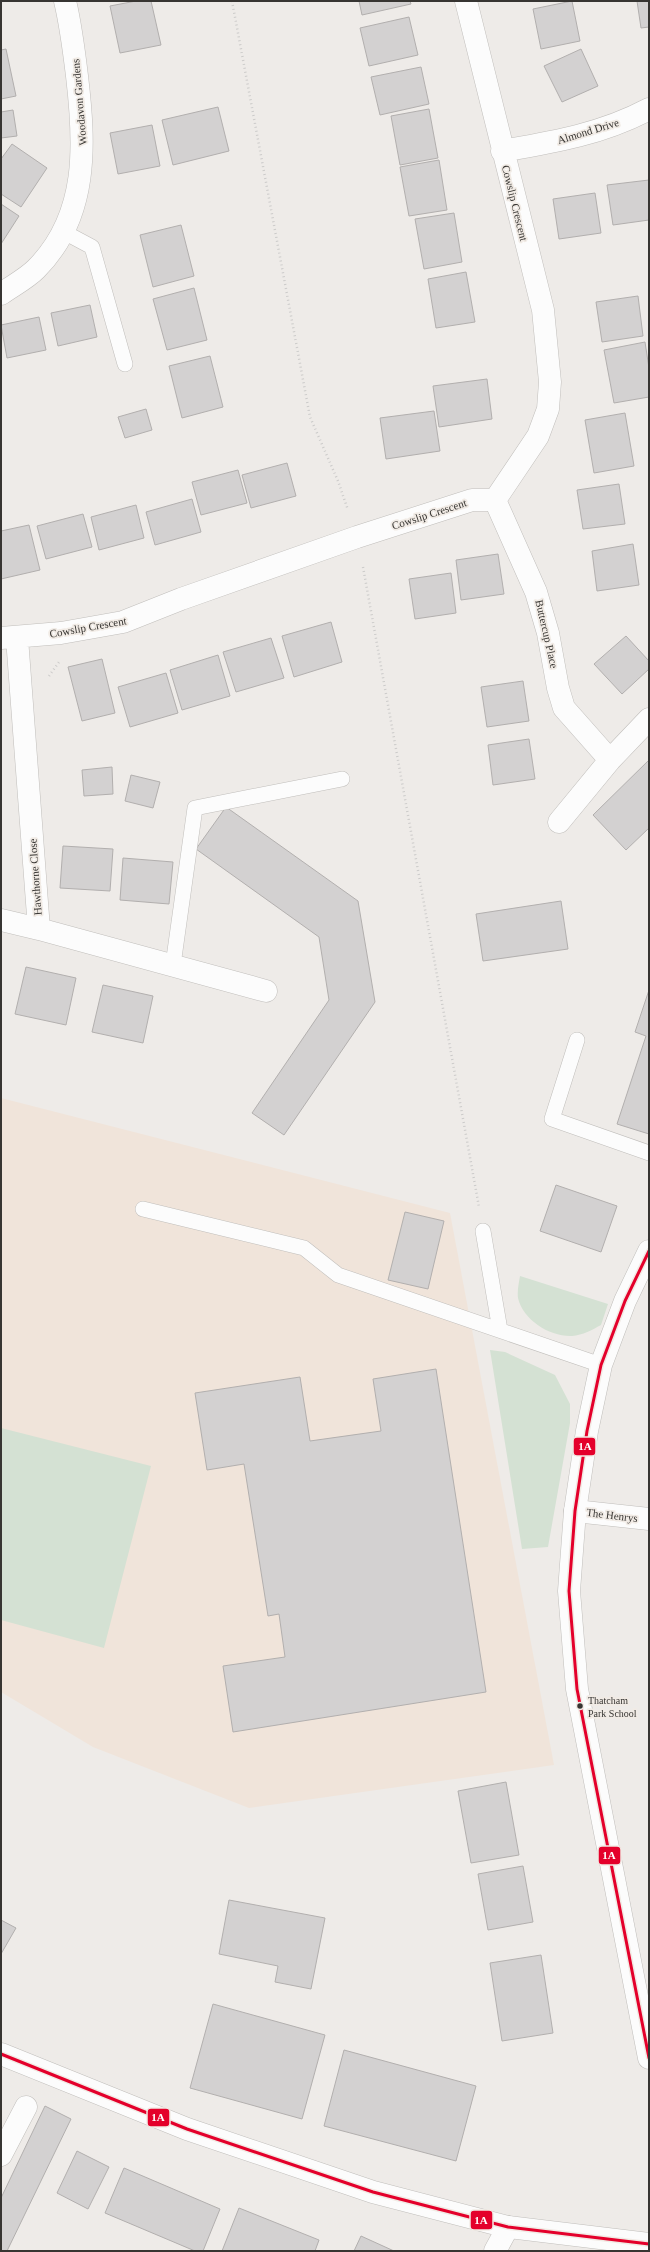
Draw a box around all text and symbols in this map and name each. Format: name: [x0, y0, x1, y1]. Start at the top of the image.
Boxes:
street label: Woodavon Gardens: [69, 58, 89, 146]
street label: Almond Drive: [556, 116, 620, 146]
street label: Cowslip Crescent: [500, 164, 530, 242]
street label: Cowslip Crescent: [390, 496, 468, 532]
street label: Buttercup Place: [533, 599, 561, 670]
street label: Cowslip Crescent: [49, 614, 127, 640]
street label: Hawthorne Close: [26, 838, 44, 916]
line badge: 1A: [573, 1437, 596, 1456]
text: 1A: [578, 1440, 592, 1452]
street label: The Henrys: [586, 1506, 638, 1524]
place label: Thatcham Park School: [588, 1695, 637, 1719]
marker: Thatcham Park School: [575, 1701, 585, 1711]
line badge: 1A: [598, 1846, 621, 1865]
text: 1A: [602, 1849, 616, 1861]
line badge: 1A: [147, 2108, 170, 2127]
text: 1A: [151, 2111, 165, 2123]
line badge: 1A: [470, 2210, 493, 2230]
text: 1A: [474, 2214, 488, 2226]

